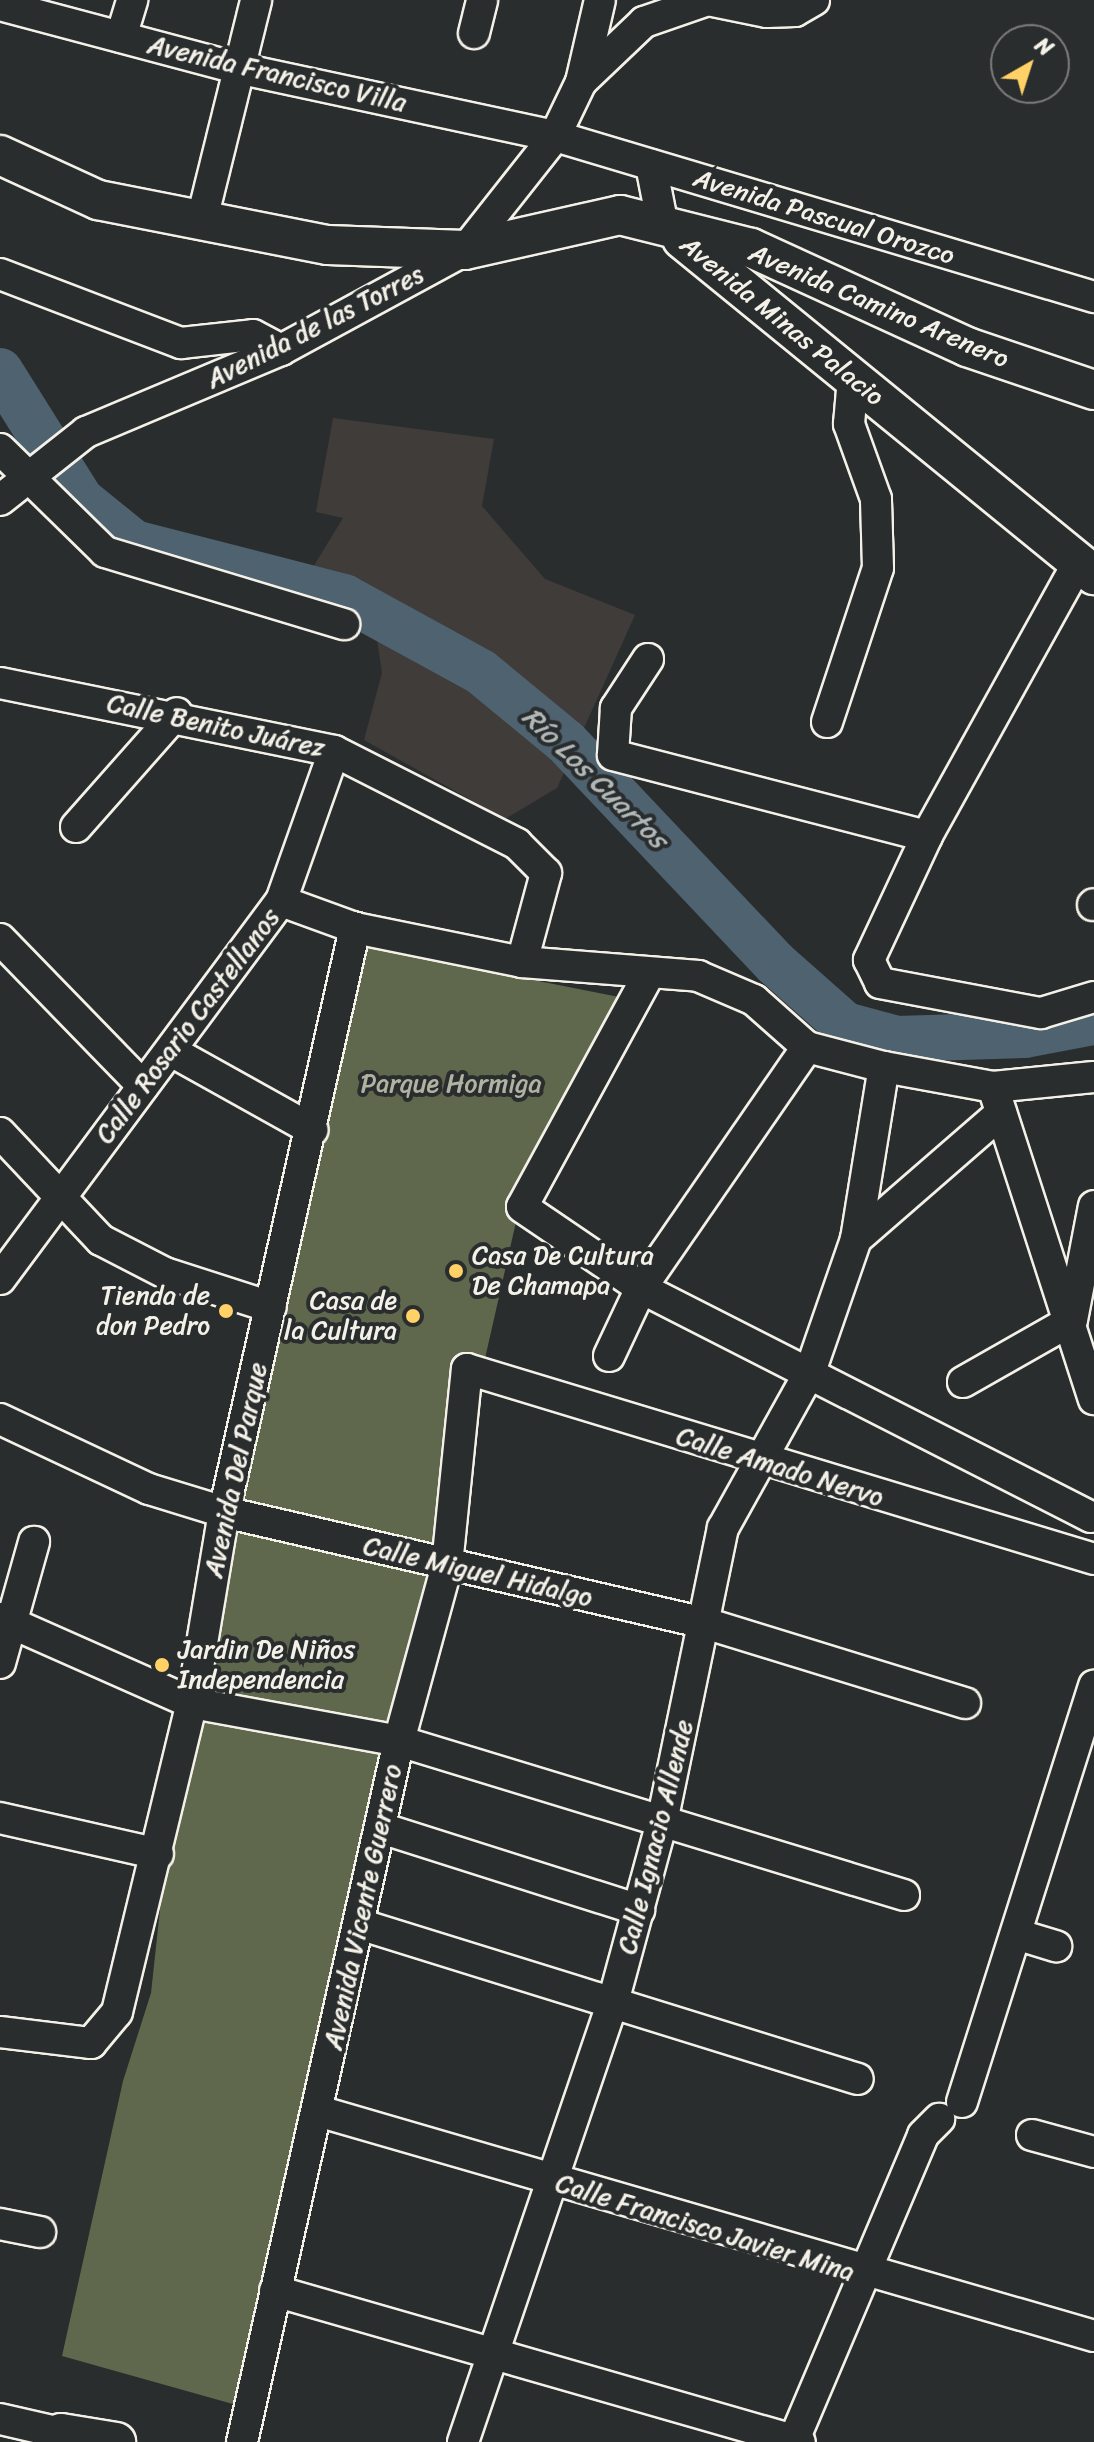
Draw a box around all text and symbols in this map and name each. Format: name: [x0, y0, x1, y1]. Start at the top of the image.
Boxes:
north arrow: [990, 24, 1070, 104]
text: N: [1026, 27, 1062, 66]
street label: Avenida Francisco Villa: [145, 29, 409, 119]
street label: Avenida Pascual Orozco: [690, 162, 958, 272]
street label: Avenida Minas Palacio: [673, 229, 891, 413]
street label: Avenida Camino Arenero: [744, 237, 1014, 375]
street label: Avenida de las Torres: [201, 258, 429, 396]
street label: Calle Benito Juárez: [104, 688, 328, 764]
water label: Río Los Cuartos: [515, 700, 675, 856]
street label: Calle Rosario Castellanos: [89, 902, 287, 1150]
park label: Parque Hormiga: [361, 1068, 541, 1100]
place label: Casa De Cultura De Chamapa: [472, 1240, 655, 1302]
marker: Casa De Cultura De Chamapa: [447, 1262, 465, 1280]
place label: Tienda de don Pedro: [96, 1280, 210, 1342]
place label: Casa de la Cultura: [283, 1285, 397, 1346]
marker: Tienda de don Pedro: [217, 1302, 235, 1320]
marker: Casa de la Cultura: [404, 1307, 422, 1325]
street label: Avenida Del Parque: [198, 1360, 274, 1580]
street label: Calle Amado Nervo: [672, 1421, 888, 1513]
street label: Calle Miguel Hidalgo: [361, 1531, 595, 1613]
place label: Jardin De Niños Independencia: [178, 1634, 356, 1696]
marker: Jardin De Niños Independencia: [153, 1656, 171, 1674]
street label: Calle Ignacio Allende: [612, 1716, 700, 1958]
street label: Avenida Vicente Guerrero: [317, 1761, 409, 2053]
street label: Calle Francisco Javier Mina: [552, 2168, 858, 2288]

